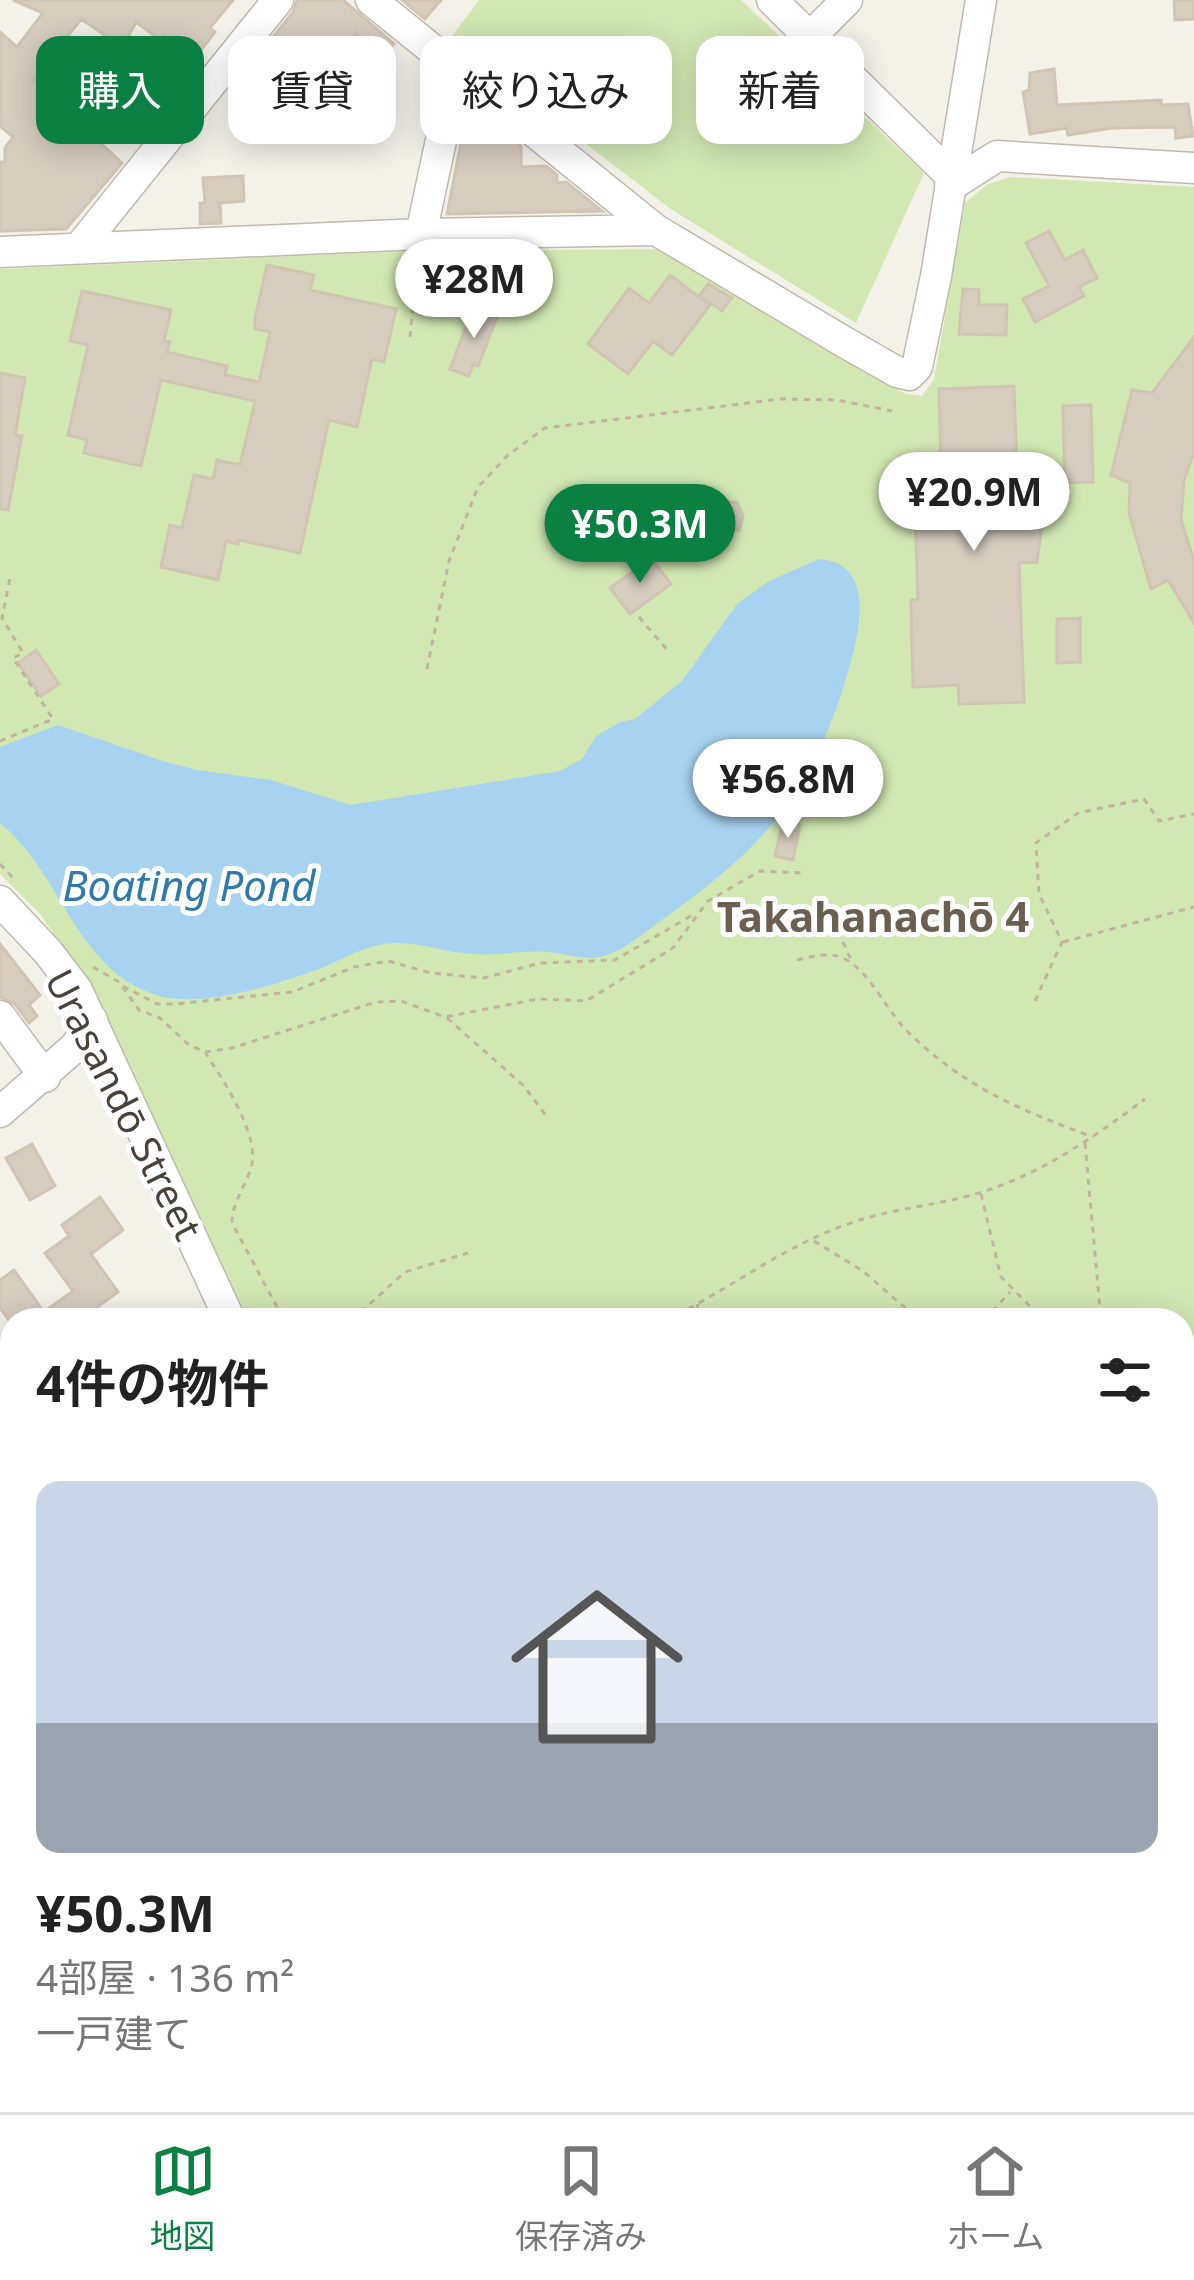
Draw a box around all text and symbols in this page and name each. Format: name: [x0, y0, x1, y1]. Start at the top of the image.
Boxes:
chip: 購入: [36, 36, 204, 144]
chip: 賃貸: [228, 36, 396, 144]
chip: 絞り込み: [420, 36, 672, 144]
chip: 新着: [696, 36, 864, 144]
pin: ¥28M: [403, 239, 545, 341]
text: ¥28M: [422, 251, 526, 304]
pin: ¥20.9M: [876, 452, 1072, 554]
text: ¥20.9M: [906, 464, 1042, 517]
pin: ¥50.3M: [542, 484, 738, 586]
text: ¥50.3M: [572, 496, 708, 549]
pin: ¥56.8M: [690, 739, 886, 841]
text: ¥56.8M: [720, 751, 856, 804]
water label: Boating Pond: [62, 856, 317, 913]
district label: Takahanachō 4: [717, 887, 1029, 944]
street label: Urasandō Street: [34, 960, 216, 1248]
text: 4件の物件: [36, 1347, 269, 1417]
icon: filters: [1092, 1347, 1158, 1413]
icon: home: [489, 1559, 705, 1775]
text: ¥50.3M: [36, 1877, 215, 1947]
text: 4部屋 · 136 m²: [36, 1950, 294, 2003]
text: 一戸建て: [36, 2006, 192, 2059]
tab: 地図: [150, 2138, 216, 2258]
tab: 保存済み: [515, 2138, 647, 2258]
tab: ホーム: [946, 2138, 1044, 2258]

